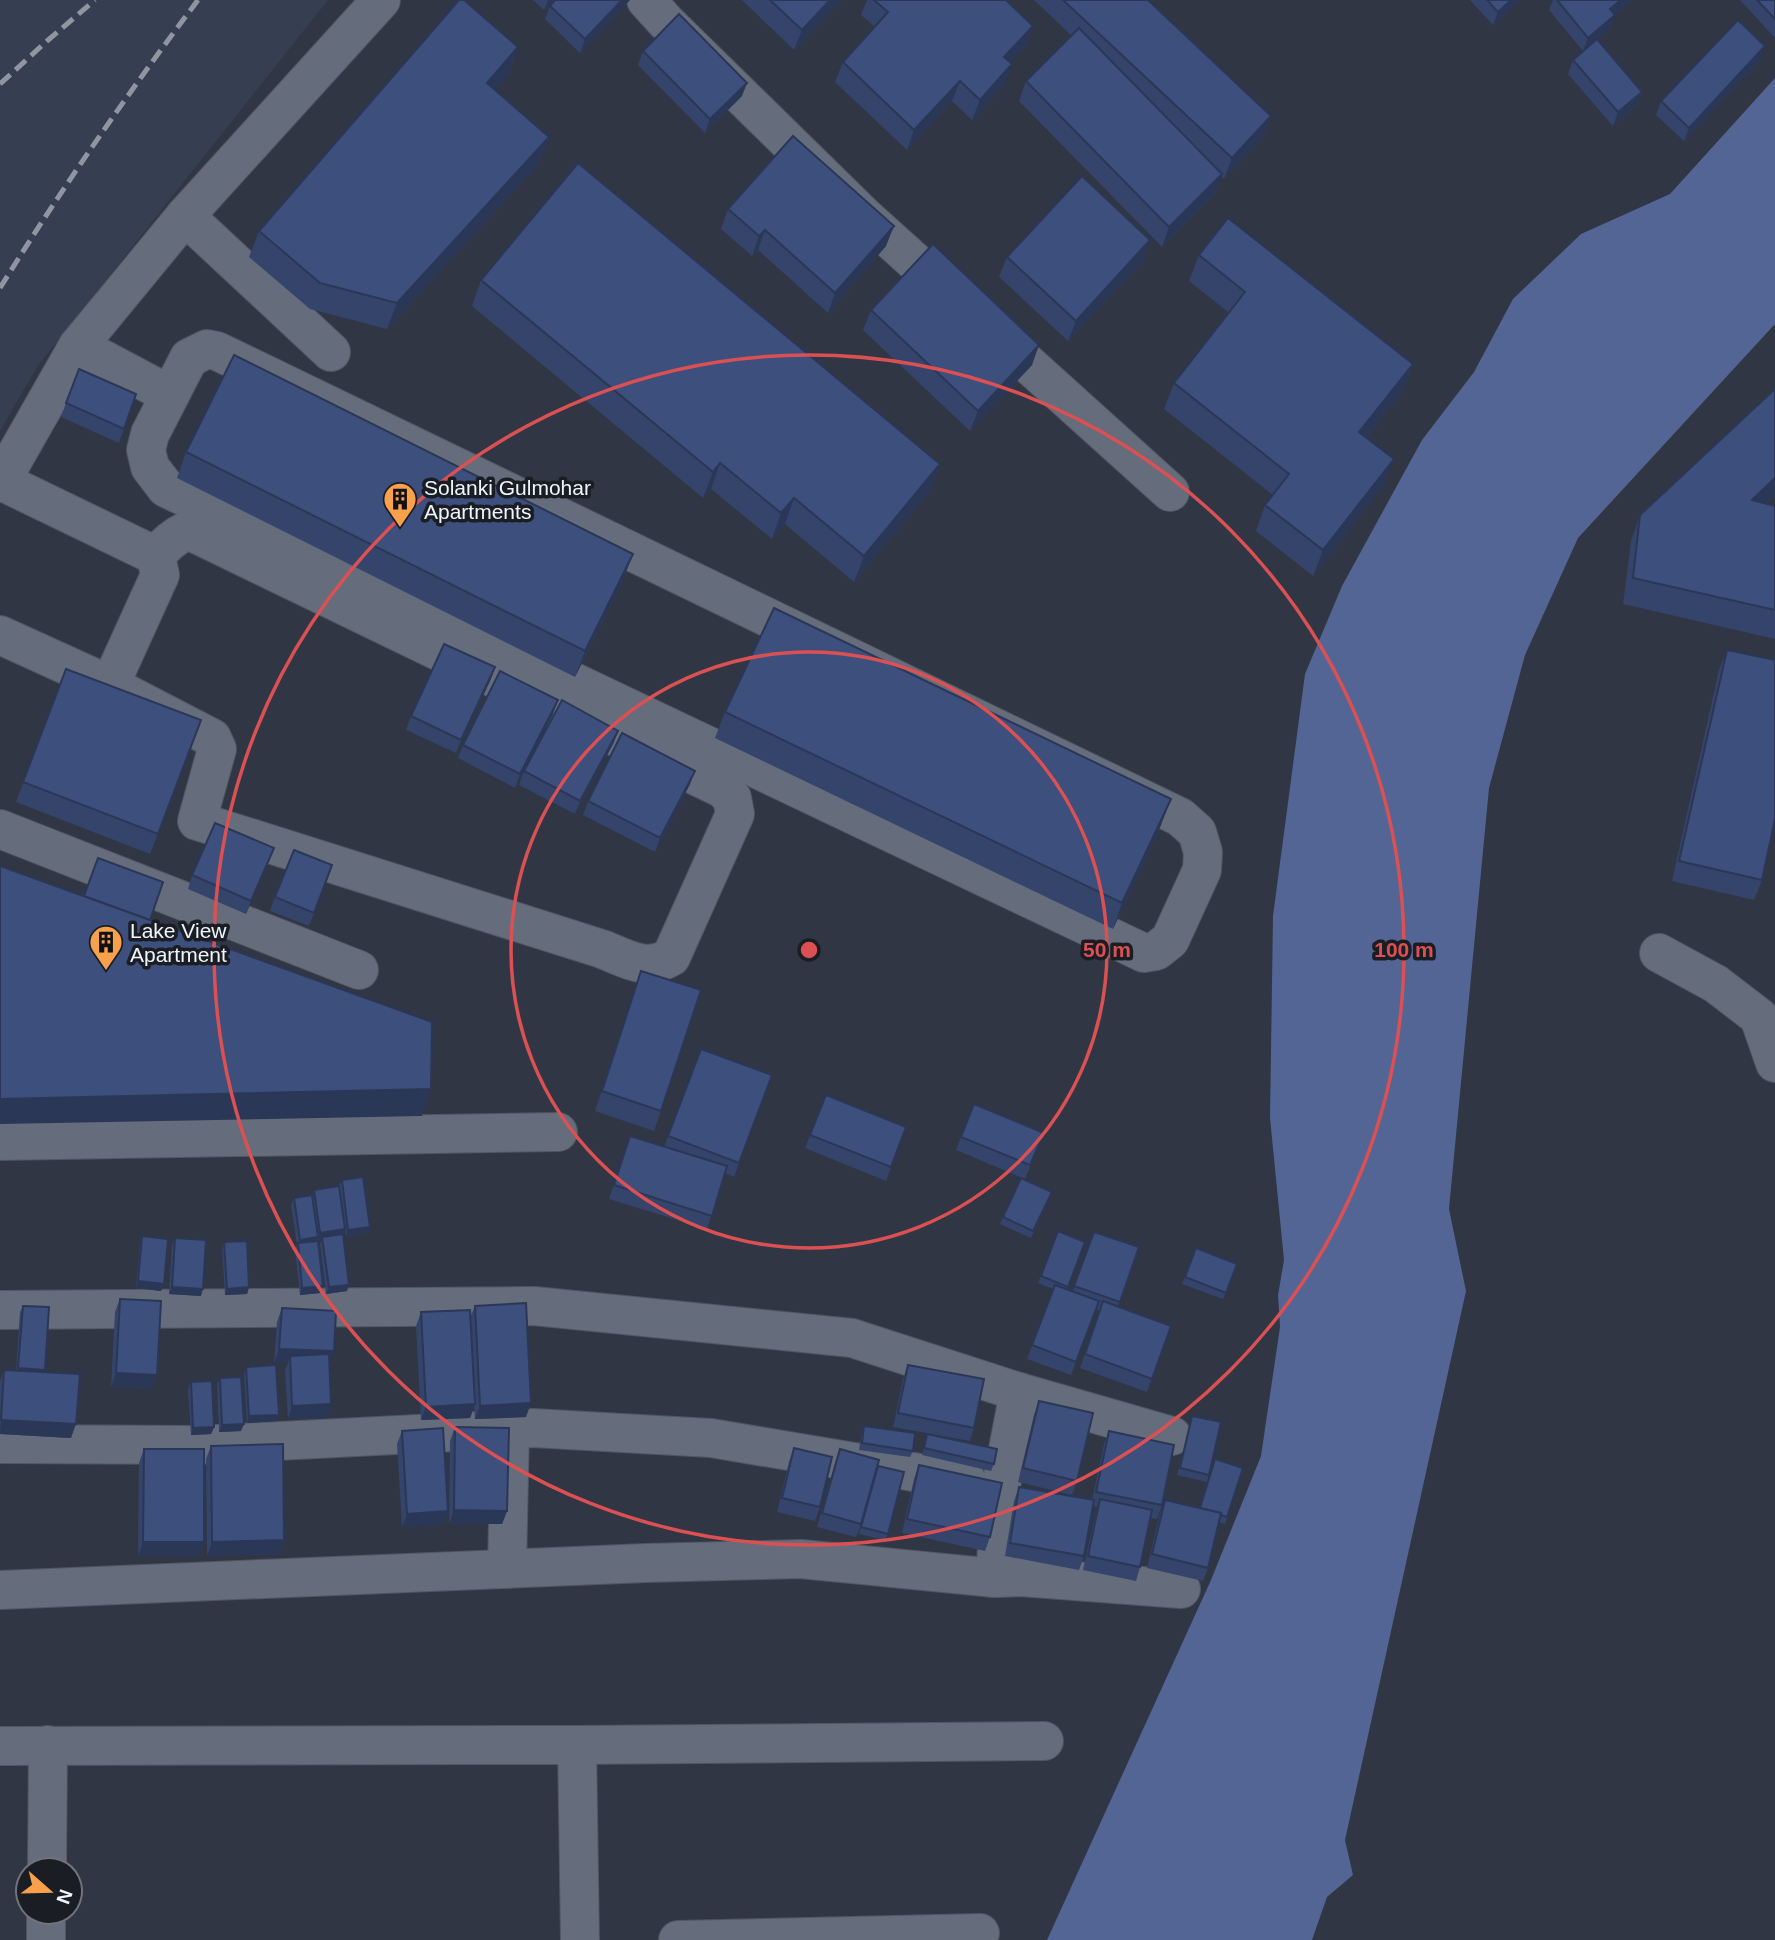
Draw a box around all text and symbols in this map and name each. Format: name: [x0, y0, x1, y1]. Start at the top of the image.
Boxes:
place label: Solanki Gulmohar Apartments: [424, 476, 591, 523]
building icon: Solanki Gulmohar Apartments: [381, 480, 419, 529]
place label: Lake View Apartment: [130, 919, 227, 966]
building icon: Lake View Apartment: [87, 923, 125, 972]
centre of rings: [797, 938, 821, 962]
text: 50 m: [1083, 938, 1131, 961]
text: 100 m: [1374, 938, 1434, 961]
north arrow: [14, 1856, 84, 1926]
text: N: [52, 1887, 77, 1907]

